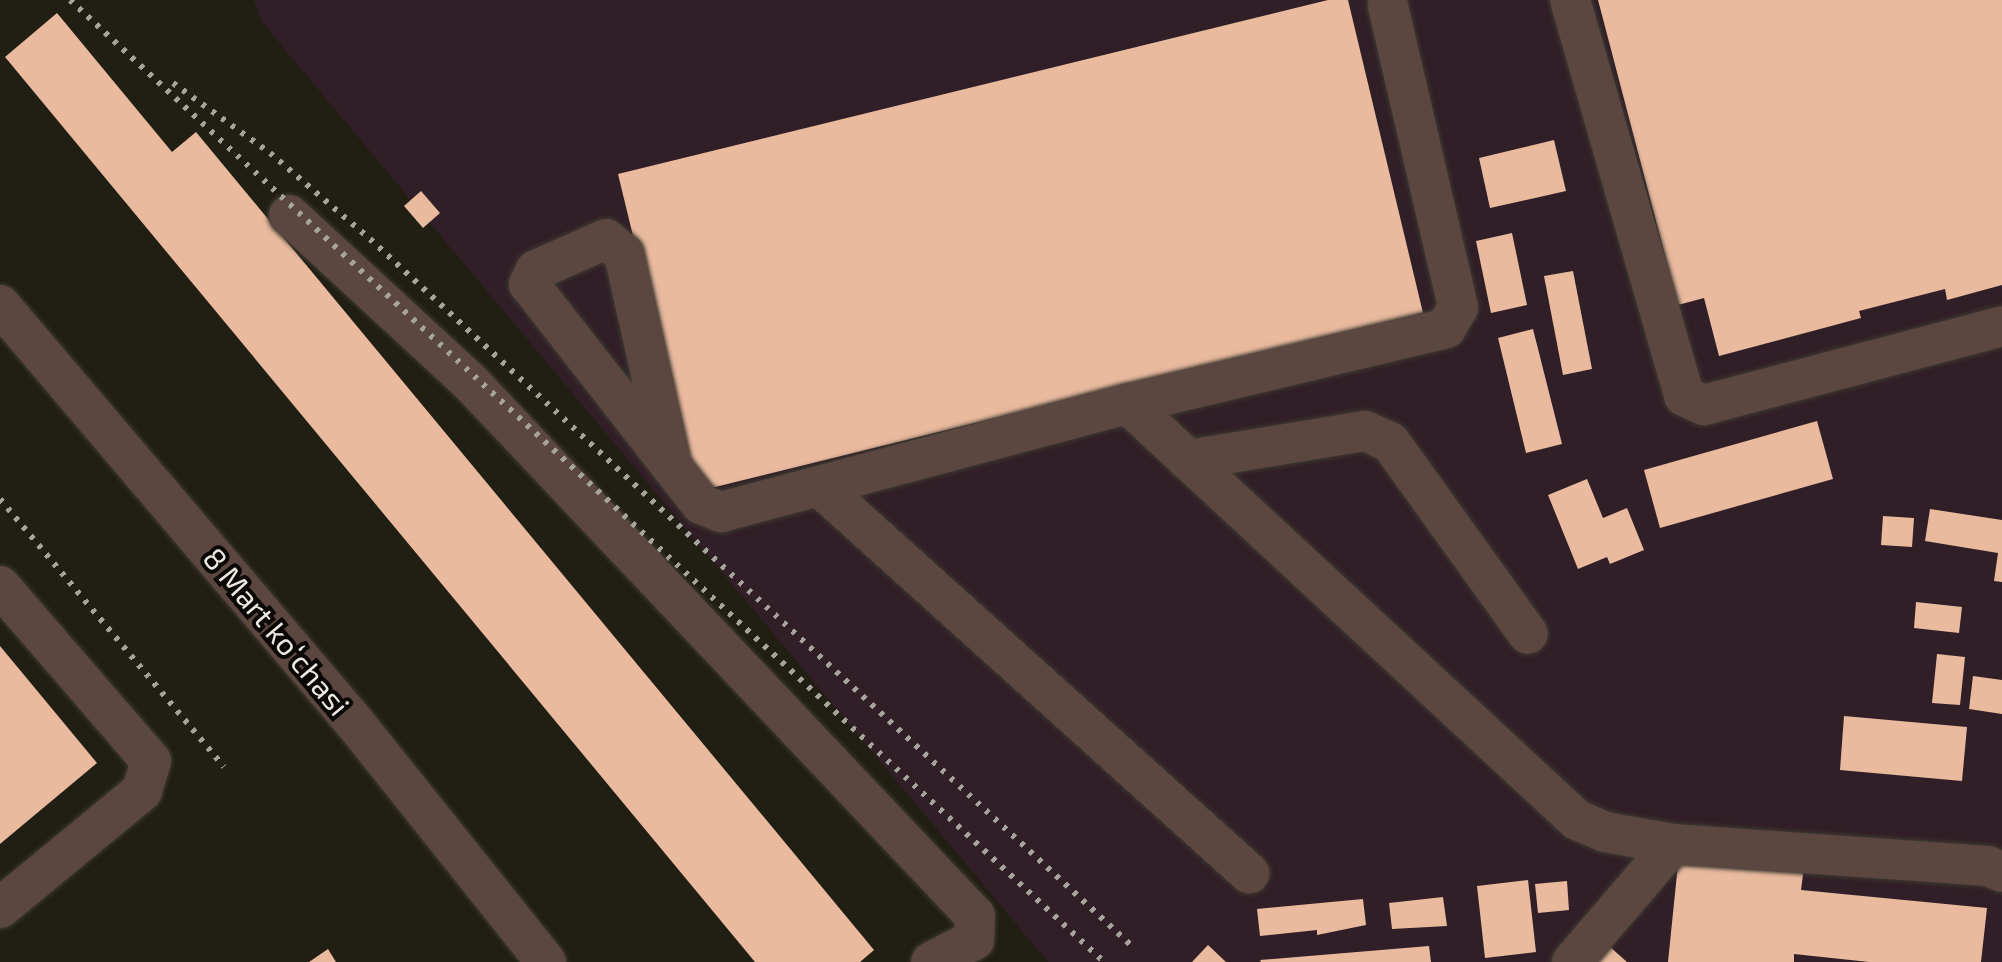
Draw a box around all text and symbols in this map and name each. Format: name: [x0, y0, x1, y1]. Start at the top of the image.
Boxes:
street label: 8 Mart koʻchasi: [196, 540, 358, 722]

